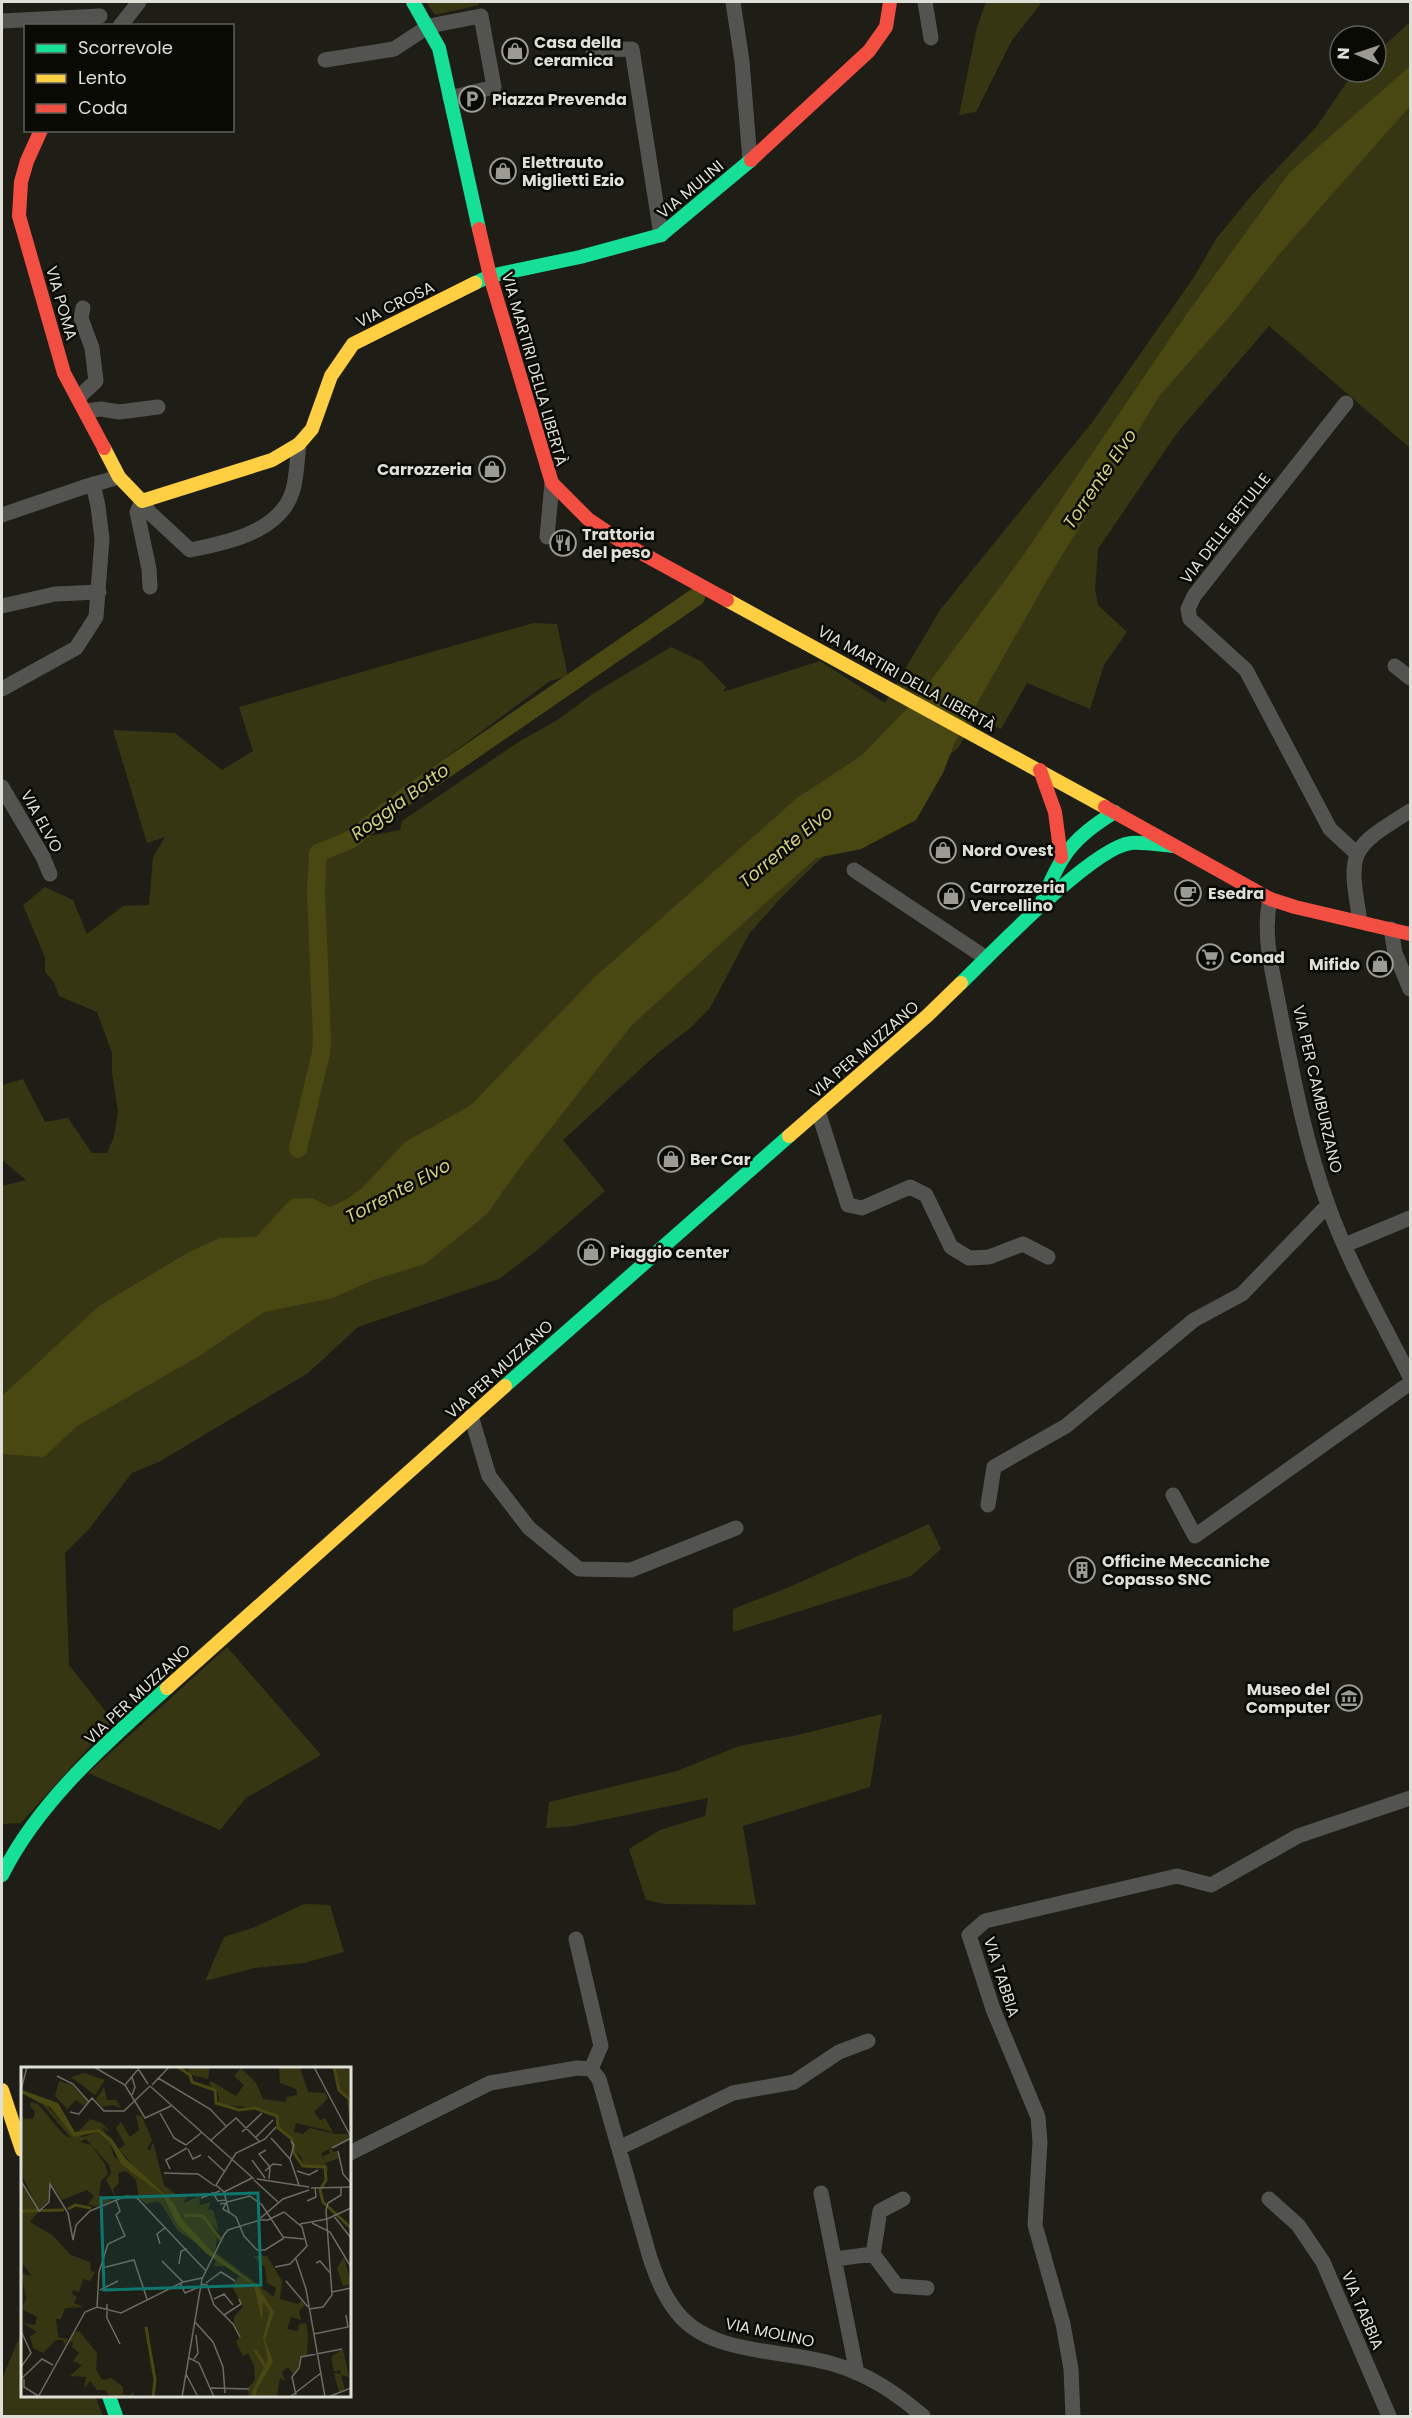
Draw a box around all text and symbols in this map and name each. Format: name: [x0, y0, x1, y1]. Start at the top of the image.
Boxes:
legend: [24, 24, 234, 132]
north arrow: [1328, 24, 1388, 84]
place label: Casa della ceramica: [534, 31, 621, 72]
text: Scorrevole: [78, 35, 173, 60]
shop icon: Casa della ceramica: [500, 36, 530, 66]
text: N: [1332, 47, 1355, 60]
text: Lento: [78, 65, 127, 90]
parking icon: Piazza Prevenda: [457, 84, 487, 114]
place label: Piazza Prevenda: [492, 88, 627, 111]
text: Coda: [78, 95, 128, 120]
place label: Elettrauto Miglietti Ezio: [522, 151, 624, 192]
street label: VIA MULINI: [652, 155, 729, 224]
shop icon: Elettrauto Miglietti Ezio: [488, 156, 518, 186]
street label: VIA POMA: [40, 263, 83, 343]
street label: VIA MARTIRI DELLA LIBERTÀ: [496, 269, 573, 469]
street label: VIA CROSA: [352, 275, 438, 333]
water label: Torrente Elvo: [1057, 424, 1142, 534]
shop icon: Carrozzeria: [477, 454, 507, 484]
place label: Carrozzeria: [377, 458, 472, 481]
street label: VIA DELLE BETULLE: [1175, 468, 1276, 589]
place label: Trattoria del peso: [582, 523, 655, 564]
restaurant icon: Trattoria del peso: [548, 528, 578, 558]
street label: VIA MARTIRI DELLA LIBERTÀ: [813, 620, 1000, 737]
water label: Roggia Botto: [345, 757, 454, 846]
street label: VIA ELVO: [15, 786, 68, 857]
water label: Torrente Elvo: [733, 800, 838, 893]
shop icon: Nord Ovest: [928, 835, 958, 865]
place label: Nord Ovest: [962, 839, 1053, 862]
place label: Carrozzeria Vercellino: [970, 876, 1065, 917]
cafe icon: Esedra: [1173, 878, 1203, 908]
shop icon: Carrozzeria Vercellino: [936, 881, 966, 911]
place label: Esedra: [1208, 882, 1264, 905]
supermarket icon: Conad: [1195, 942, 1225, 972]
place label: Conad: [1230, 946, 1285, 969]
shop icon: Mifido: [1365, 949, 1395, 979]
place label: Mifido: [1309, 953, 1360, 976]
street label: VIA PER MUZZANO: [805, 996, 924, 1103]
street label: VIA PER CAMBURZANO: [1287, 1003, 1348, 1175]
shop icon: Ber Car: [656, 1144, 686, 1174]
place label: Ber Car: [690, 1148, 751, 1171]
water label: Torrente Elvo: [341, 1152, 455, 1229]
shop icon: Piaggio center: [576, 1237, 606, 1267]
place label: Piaggio center: [610, 1241, 729, 1264]
street label: VIA PER MUZZANO: [440, 1315, 558, 1424]
place label: Officine Meccaniche Copasso SNC: [1102, 1550, 1270, 1591]
building icon: Officine Meccaniche Copasso SNC: [1067, 1555, 1097, 1585]
street label: VIA PER MUZZANO: [79, 1639, 196, 1750]
place label: Museo del Computer: [1246, 1678, 1330, 1719]
museum icon: Museo del Computer: [1334, 1683, 1364, 1713]
street label: VIA TABBIA: [978, 1934, 1025, 2021]
inset map: [21, 2067, 351, 2397]
street label: VIA TABBIA: [1336, 2267, 1390, 2353]
street label: VIA MOLINO: [723, 2312, 817, 2353]

